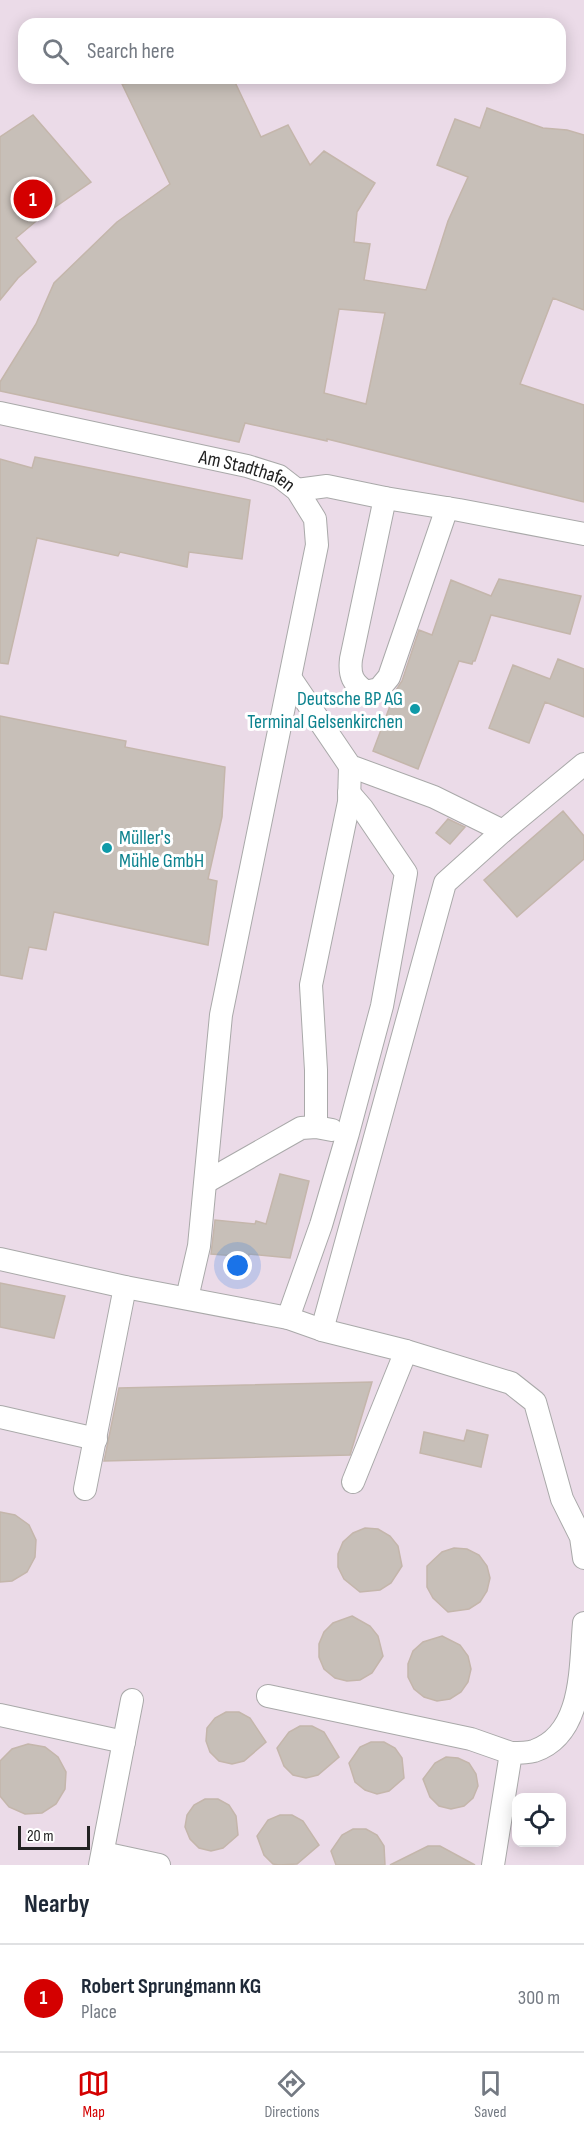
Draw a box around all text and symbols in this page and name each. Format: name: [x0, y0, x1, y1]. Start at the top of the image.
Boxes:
search box: [18, 18, 566, 84]
icon: search: [39, 35, 72, 68]
text: Search here: [87, 38, 174, 65]
pin: 1: [14, 176, 52, 222]
street label: Am Stadthafen: [196, 445, 300, 497]
place label: Deutsche BP AG Terminal Gelsenkirchen: [247, 687, 403, 734]
marker: Deutsche BP AG Terminal Gelsenkirchen: [408, 702, 422, 716]
place label: Müller's Mühle GmbH: [119, 826, 204, 873]
marker: Müller's Mühle GmbH: [100, 841, 114, 855]
your location: [223, 1251, 252, 1280]
map controls: [512, 1793, 566, 1847]
button: locate: [512, 1793, 566, 1847]
scale bar: [18, 1823, 90, 1850]
text: 20 m: [27, 1827, 54, 1846]
text: Nearby: [24, 1889, 90, 1920]
text: Robert Sprungmann KG: [81, 1973, 261, 2000]
text: 1: [40, 1986, 47, 2010]
text: 300 m: [518, 1986, 560, 2010]
text: Place: [81, 2000, 117, 2024]
tab: Map: [77, 2067, 110, 2122]
tab: Directions: [264, 2067, 320, 2122]
tab: Saved: [474, 2067, 507, 2122]

